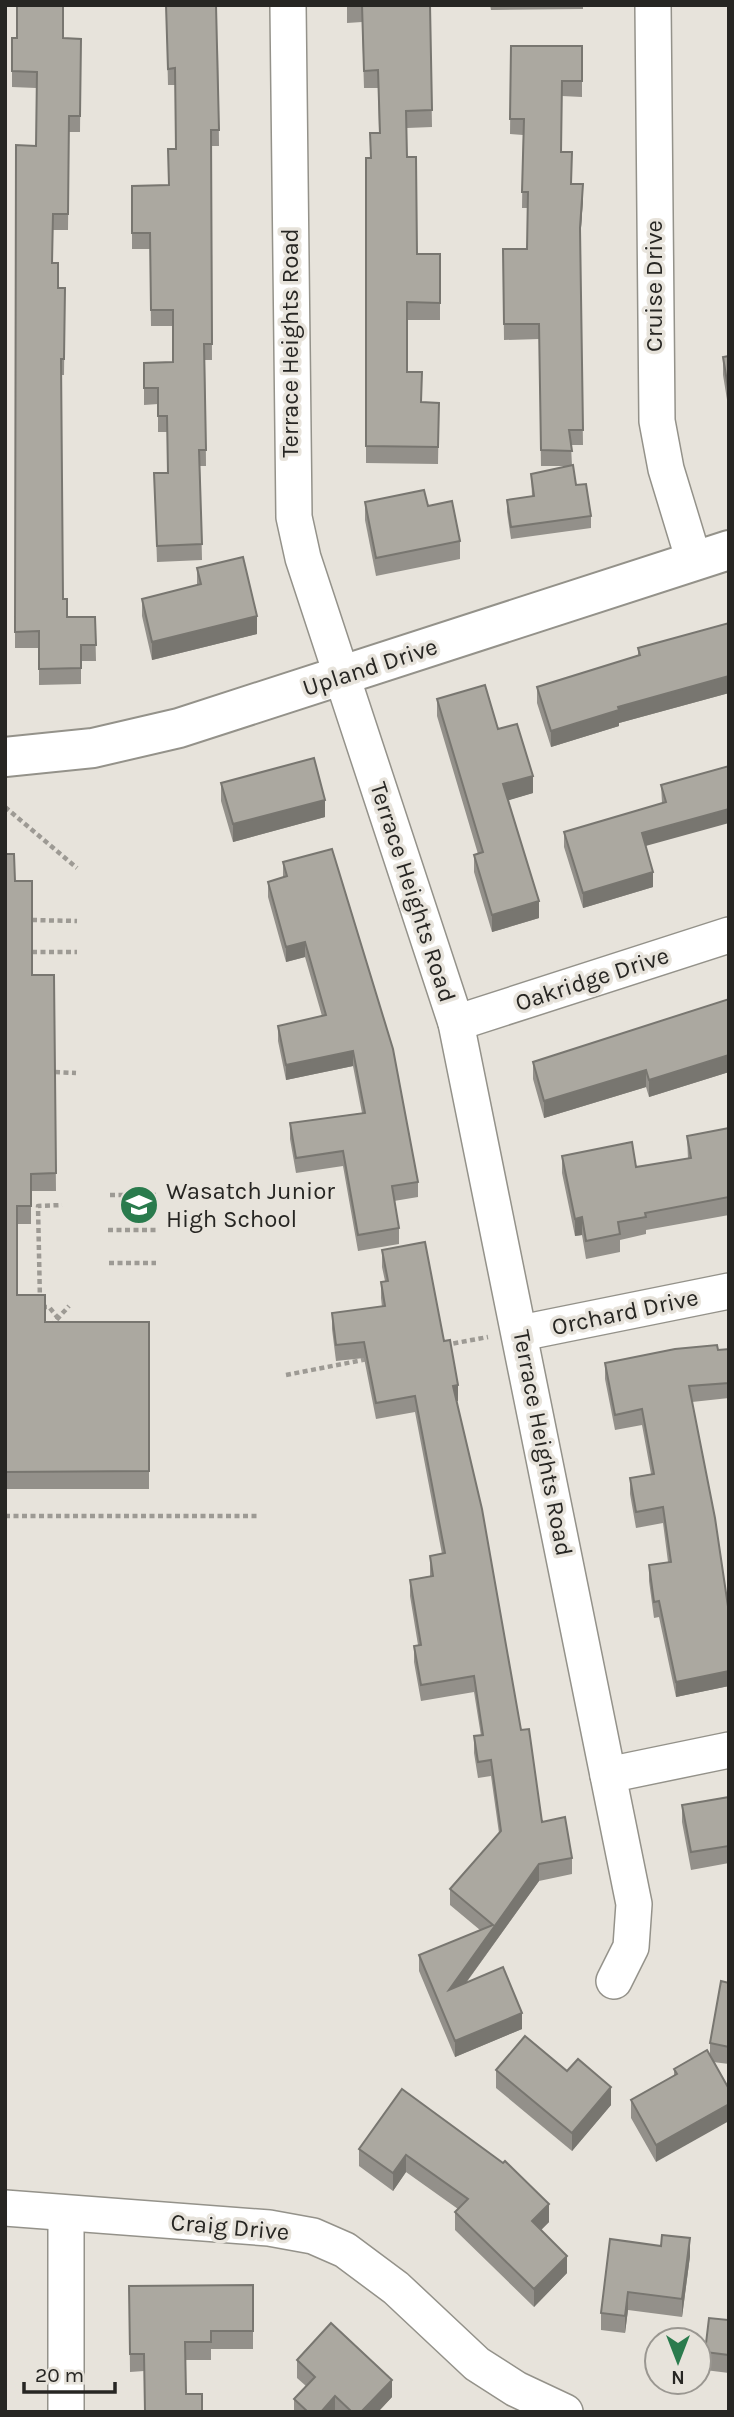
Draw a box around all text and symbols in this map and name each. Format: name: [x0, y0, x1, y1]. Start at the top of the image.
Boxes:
street label: Cruise Drive: [640, 220, 668, 352]
street label: Terrace Heights Road: [276, 228, 304, 458]
street label: Upland Drive: [299, 632, 441, 702]
street label: Terrace Heights Road: [364, 778, 462, 1006]
street label: Oakridge Drive: [512, 941, 672, 1017]
place label: Wasatch Junior High School: [166, 1177, 335, 1233]
school or university icon: Wasatch Junior High School: [118, 1184, 160, 1226]
street label: Orchard Drive: [549, 1283, 701, 1341]
street label: Terrace Heights Road: [507, 1328, 579, 1558]
street label: Craig Drive: [169, 2208, 291, 2246]
north arrow: [643, 2326, 713, 2396]
scale bar: [24, 2350, 116, 2394]
text: 20 m: [35, 2363, 84, 2387]
text: N: [671, 2366, 685, 2388]

